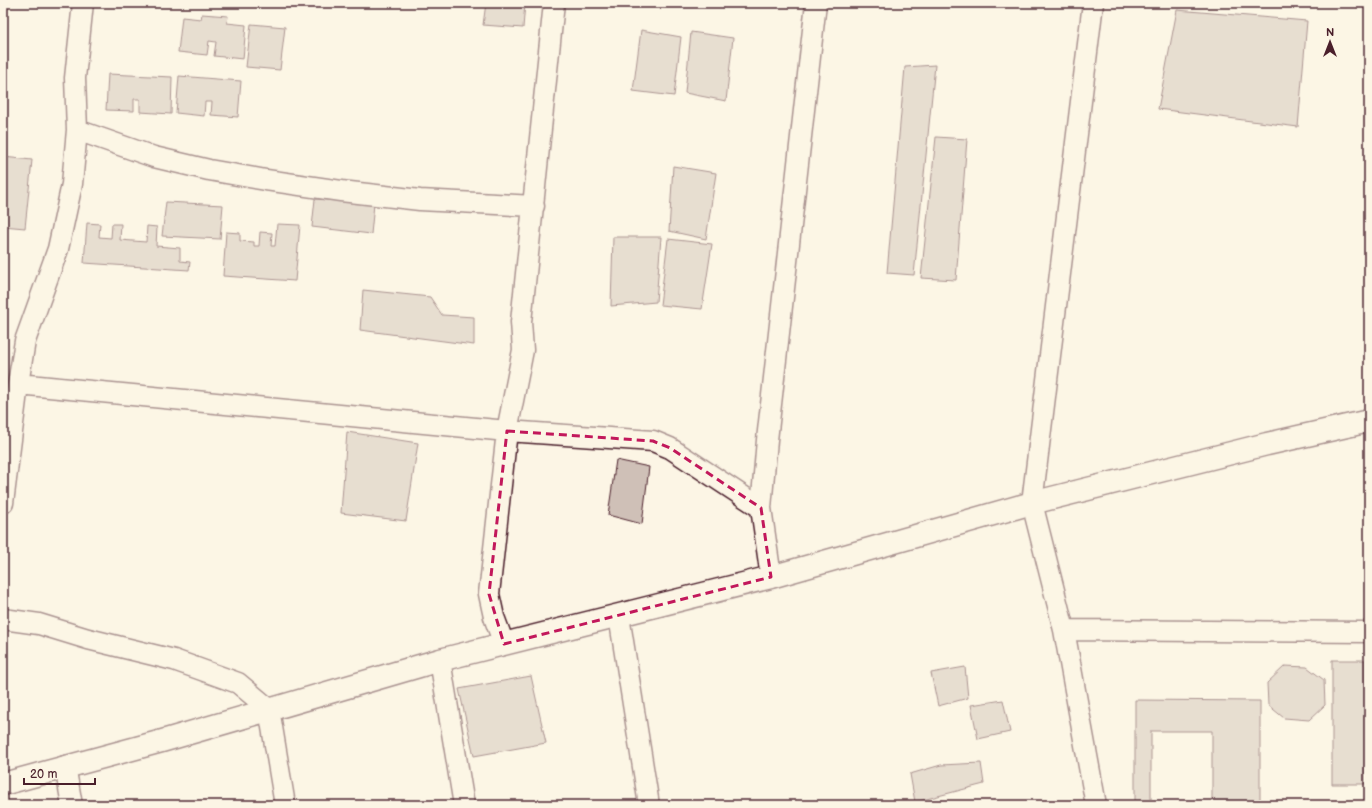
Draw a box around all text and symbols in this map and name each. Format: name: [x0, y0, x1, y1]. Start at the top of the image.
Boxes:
north arrow: [1310, 22, 1350, 62]
text: N: [1326, 26, 1334, 39]
scale bar: [24, 760, 95, 786]
text: 20 m: [30, 767, 57, 782]

